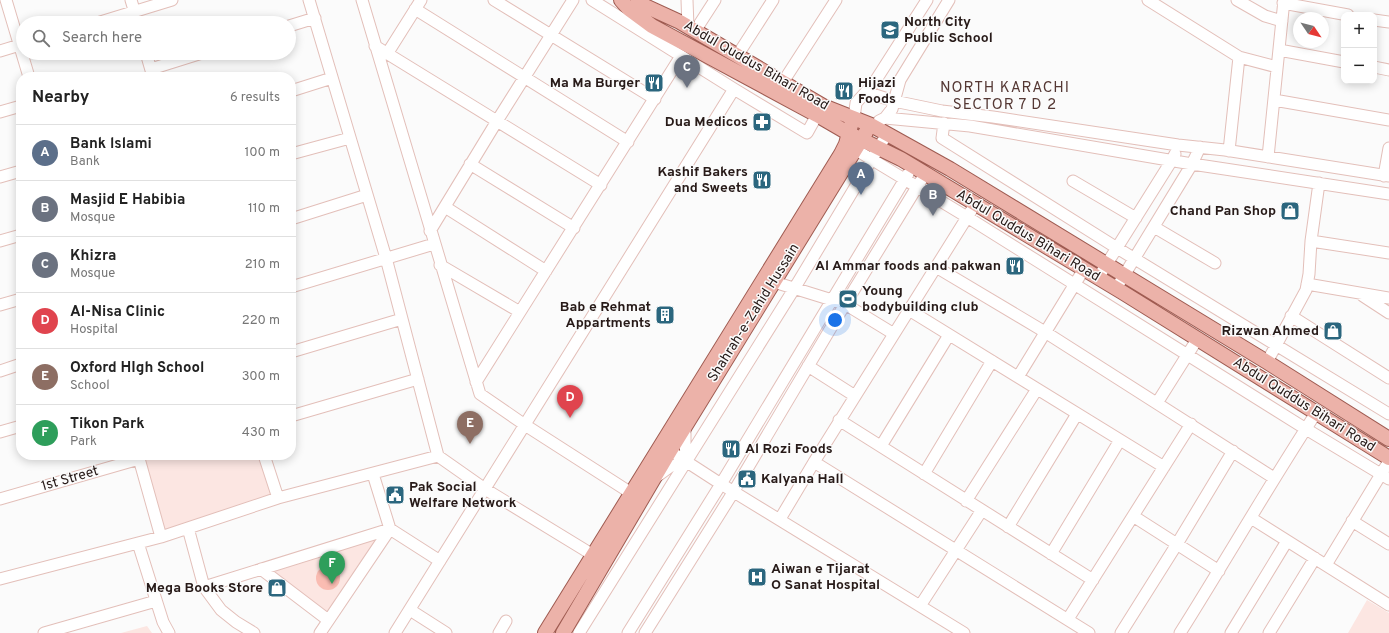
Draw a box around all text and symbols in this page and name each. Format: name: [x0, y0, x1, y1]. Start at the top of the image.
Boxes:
north arrow: [1293, 12, 1329, 48]
map controls: [1341, 12, 1377, 84]
button: +: [1341, 12, 1377, 48]
place label: North City Public School: [904, 14, 993, 47]
search box: [16, 16, 296, 60]
street label: Abdul Quddus Bihari Road: [680, 17, 832, 115]
school or university icon: North City Public School: [879, 19, 901, 41]
icon: search: [30, 27, 52, 49]
text: Search here: [62, 29, 142, 48]
button: −: [1341, 48, 1377, 84]
pin: C: [674, 55, 700, 88]
restaurant icon: Ma Ma Burger: [643, 72, 665, 94]
place label: Ma Ma Burger: [550, 75, 640, 92]
place label: Hijazi Foods: [858, 75, 896, 108]
district label: NORTH KARACHI SECTOR 7 D 2: [940, 79, 1070, 115]
restaurant icon: Hijazi Foods: [833, 80, 855, 102]
text: Nearby: [32, 87, 89, 109]
text: 6 results: [230, 90, 280, 106]
pharmacy icon: Dua Medicos: [751, 111, 773, 133]
place label: Dua Medicos: [665, 114, 748, 131]
text: Bank lslami: [70, 135, 152, 154]
text: A: [40, 145, 50, 161]
text: 100 m: [244, 145, 280, 161]
text: Bank: [70, 154, 100, 170]
pin: A: [848, 162, 874, 195]
place label: Kashif Bakers and Sweets: [657, 164, 748, 197]
restaurant icon: Kashif Bakers and Sweets: [751, 169, 773, 191]
pin: B: [920, 183, 946, 216]
street label: Abdul Quddus Bihari Road: [953, 186, 1103, 286]
text: Masjid E Habibia: [70, 191, 185, 210]
shop icon: Chand Pan Shop: [1279, 200, 1301, 222]
text: B: [41, 201, 49, 217]
text: 110 m: [248, 201, 280, 217]
place label: Chand Pan Shop: [1170, 203, 1276, 220]
text: Mosque: [70, 210, 115, 226]
street label: Shahrah-e-Zahid Hussain: [705, 241, 803, 385]
text: Khizra: [70, 247, 116, 266]
restaurant icon: Al Ammar foods and pakwan: [1004, 255, 1026, 277]
text: C: [41, 257, 49, 273]
text: 210 m: [245, 257, 280, 273]
place label: Al Ammar foods and pakwan: [815, 258, 1001, 275]
text: Mosque: [70, 266, 115, 282]
place label: Young bodybuilding club: [862, 283, 979, 316]
sports icon: Young bodybuilding club: [837, 288, 859, 310]
place label: Bab e Rehmat Appartments: [560, 299, 651, 332]
text: Al-Nisa Clinic: [70, 303, 165, 322]
building icon: Bab e Rehmat Appartments: [654, 304, 676, 326]
your location: [825, 310, 845, 330]
text: D: [40, 313, 50, 329]
text: 220 m: [242, 313, 280, 329]
shop icon: Rizwan Ahmed: [1322, 320, 1344, 342]
text: Hospital: [70, 322, 118, 338]
place label: Rizwan Ahmed: [1222, 323, 1319, 340]
street label: Abdul Quddus Bihari Road: [1230, 354, 1378, 456]
text: Oxford HIgh School: [70, 359, 204, 378]
text: E: [41, 369, 49, 385]
text: 300 m: [242, 369, 280, 385]
text: School: [70, 378, 110, 394]
pin: D: [557, 385, 583, 418]
pin: E: [457, 411, 483, 444]
text: Tikon Park: [70, 415, 145, 434]
text: F: [41, 425, 49, 441]
text: 430 m: [242, 425, 280, 441]
text: Park: [70, 434, 97, 450]
restaurant icon: Al Rozi Foods: [720, 438, 742, 460]
place label: Al Rozi Foods: [745, 441, 833, 458]
street label: 1st Street: [40, 463, 100, 495]
public building icon: Kalyana Hall: [736, 468, 758, 490]
place label: Kalyana Hall: [761, 471, 844, 488]
place label: Pak Social Welfare Network: [409, 479, 517, 512]
public building icon: Pak Social Welfare Network: [384, 484, 406, 506]
pin: F: [319, 551, 345, 584]
place label: Aiwan e Tijarat O Sanat Hospital: [771, 561, 880, 594]
hospital icon: Aiwan e Tijarat O Sanat Hospital: [746, 566, 768, 588]
shop icon: Mega Books Store: [266, 577, 288, 599]
place label: Mega Books Store: [146, 580, 263, 597]

